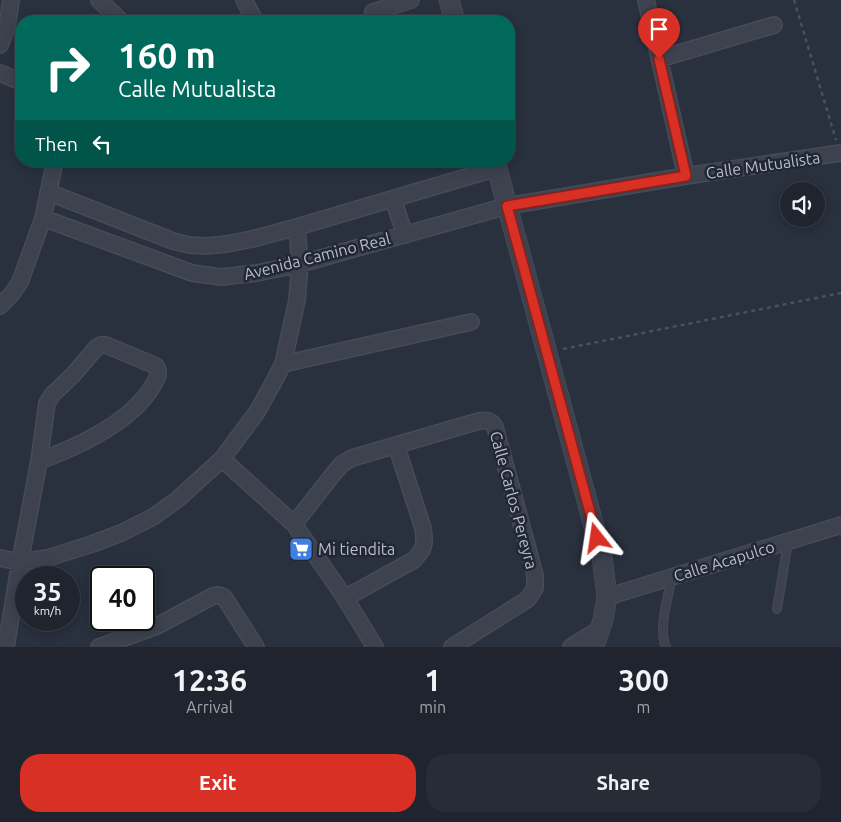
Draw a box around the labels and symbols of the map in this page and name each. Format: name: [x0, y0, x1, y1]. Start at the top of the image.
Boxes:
pin: [638, 8, 680, 59]
street label: Calle Mutualista: [705, 148, 821, 182]
street label: Avenida Camino Real: [242, 229, 392, 283]
street label: Calle Carlos Pereyra: [487, 429, 541, 571]
position arrow: [570, 511, 622, 563]
supermarket icon: Mi tiendita: [288, 536, 314, 562]
street label: Calle Acapulco: [671, 537, 777, 585]
place label: Mi tiendita: [318, 540, 395, 558]
speed limit sign: 40: [90, 566, 155, 631]

